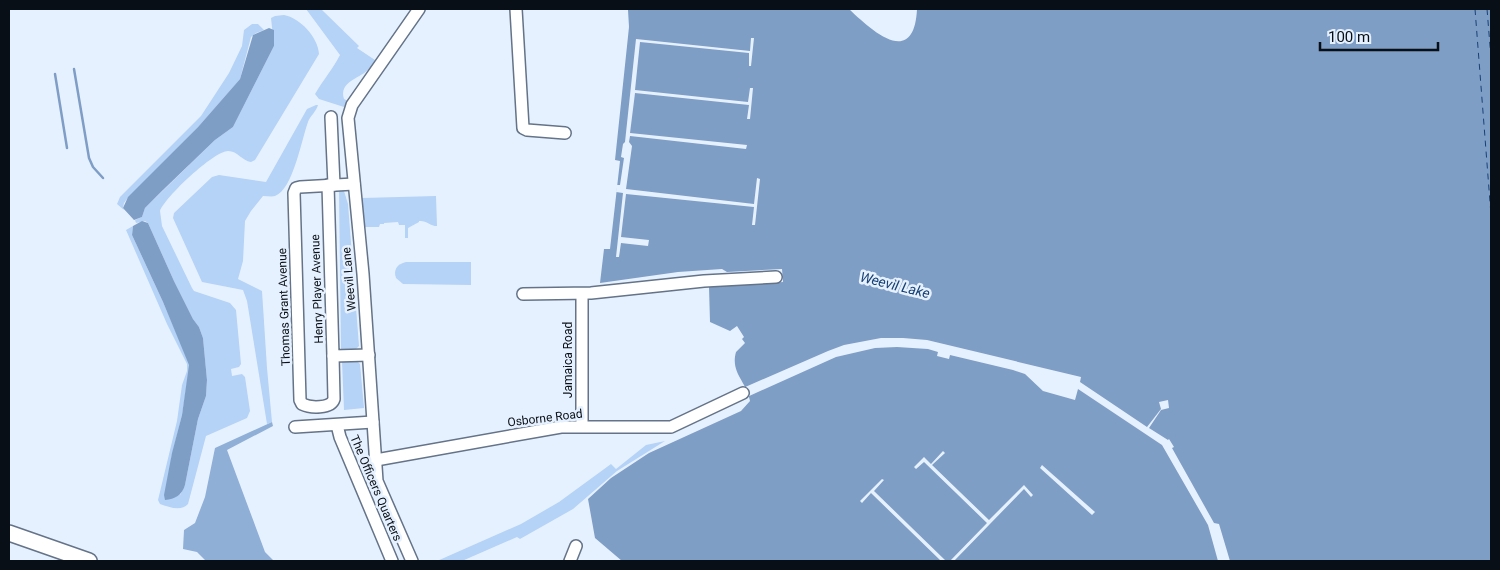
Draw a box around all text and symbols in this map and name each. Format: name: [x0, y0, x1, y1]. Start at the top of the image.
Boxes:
scale bar: [1320, 20, 1438, 52]
text: 100 m: [1328, 28, 1370, 46]
street label: Henry Player Avenue: [308, 234, 326, 344]
street label: Weevil Lane: [339, 247, 359, 311]
street label: Thomas Grant Avenue: [275, 248, 293, 366]
water label: Weevil Lake: [858, 269, 932, 301]
street label: Jamaica Road: [561, 322, 575, 398]
street label: Osborne Road: [507, 406, 583, 430]
street label: The Officers Quarters: [347, 433, 405, 543]

